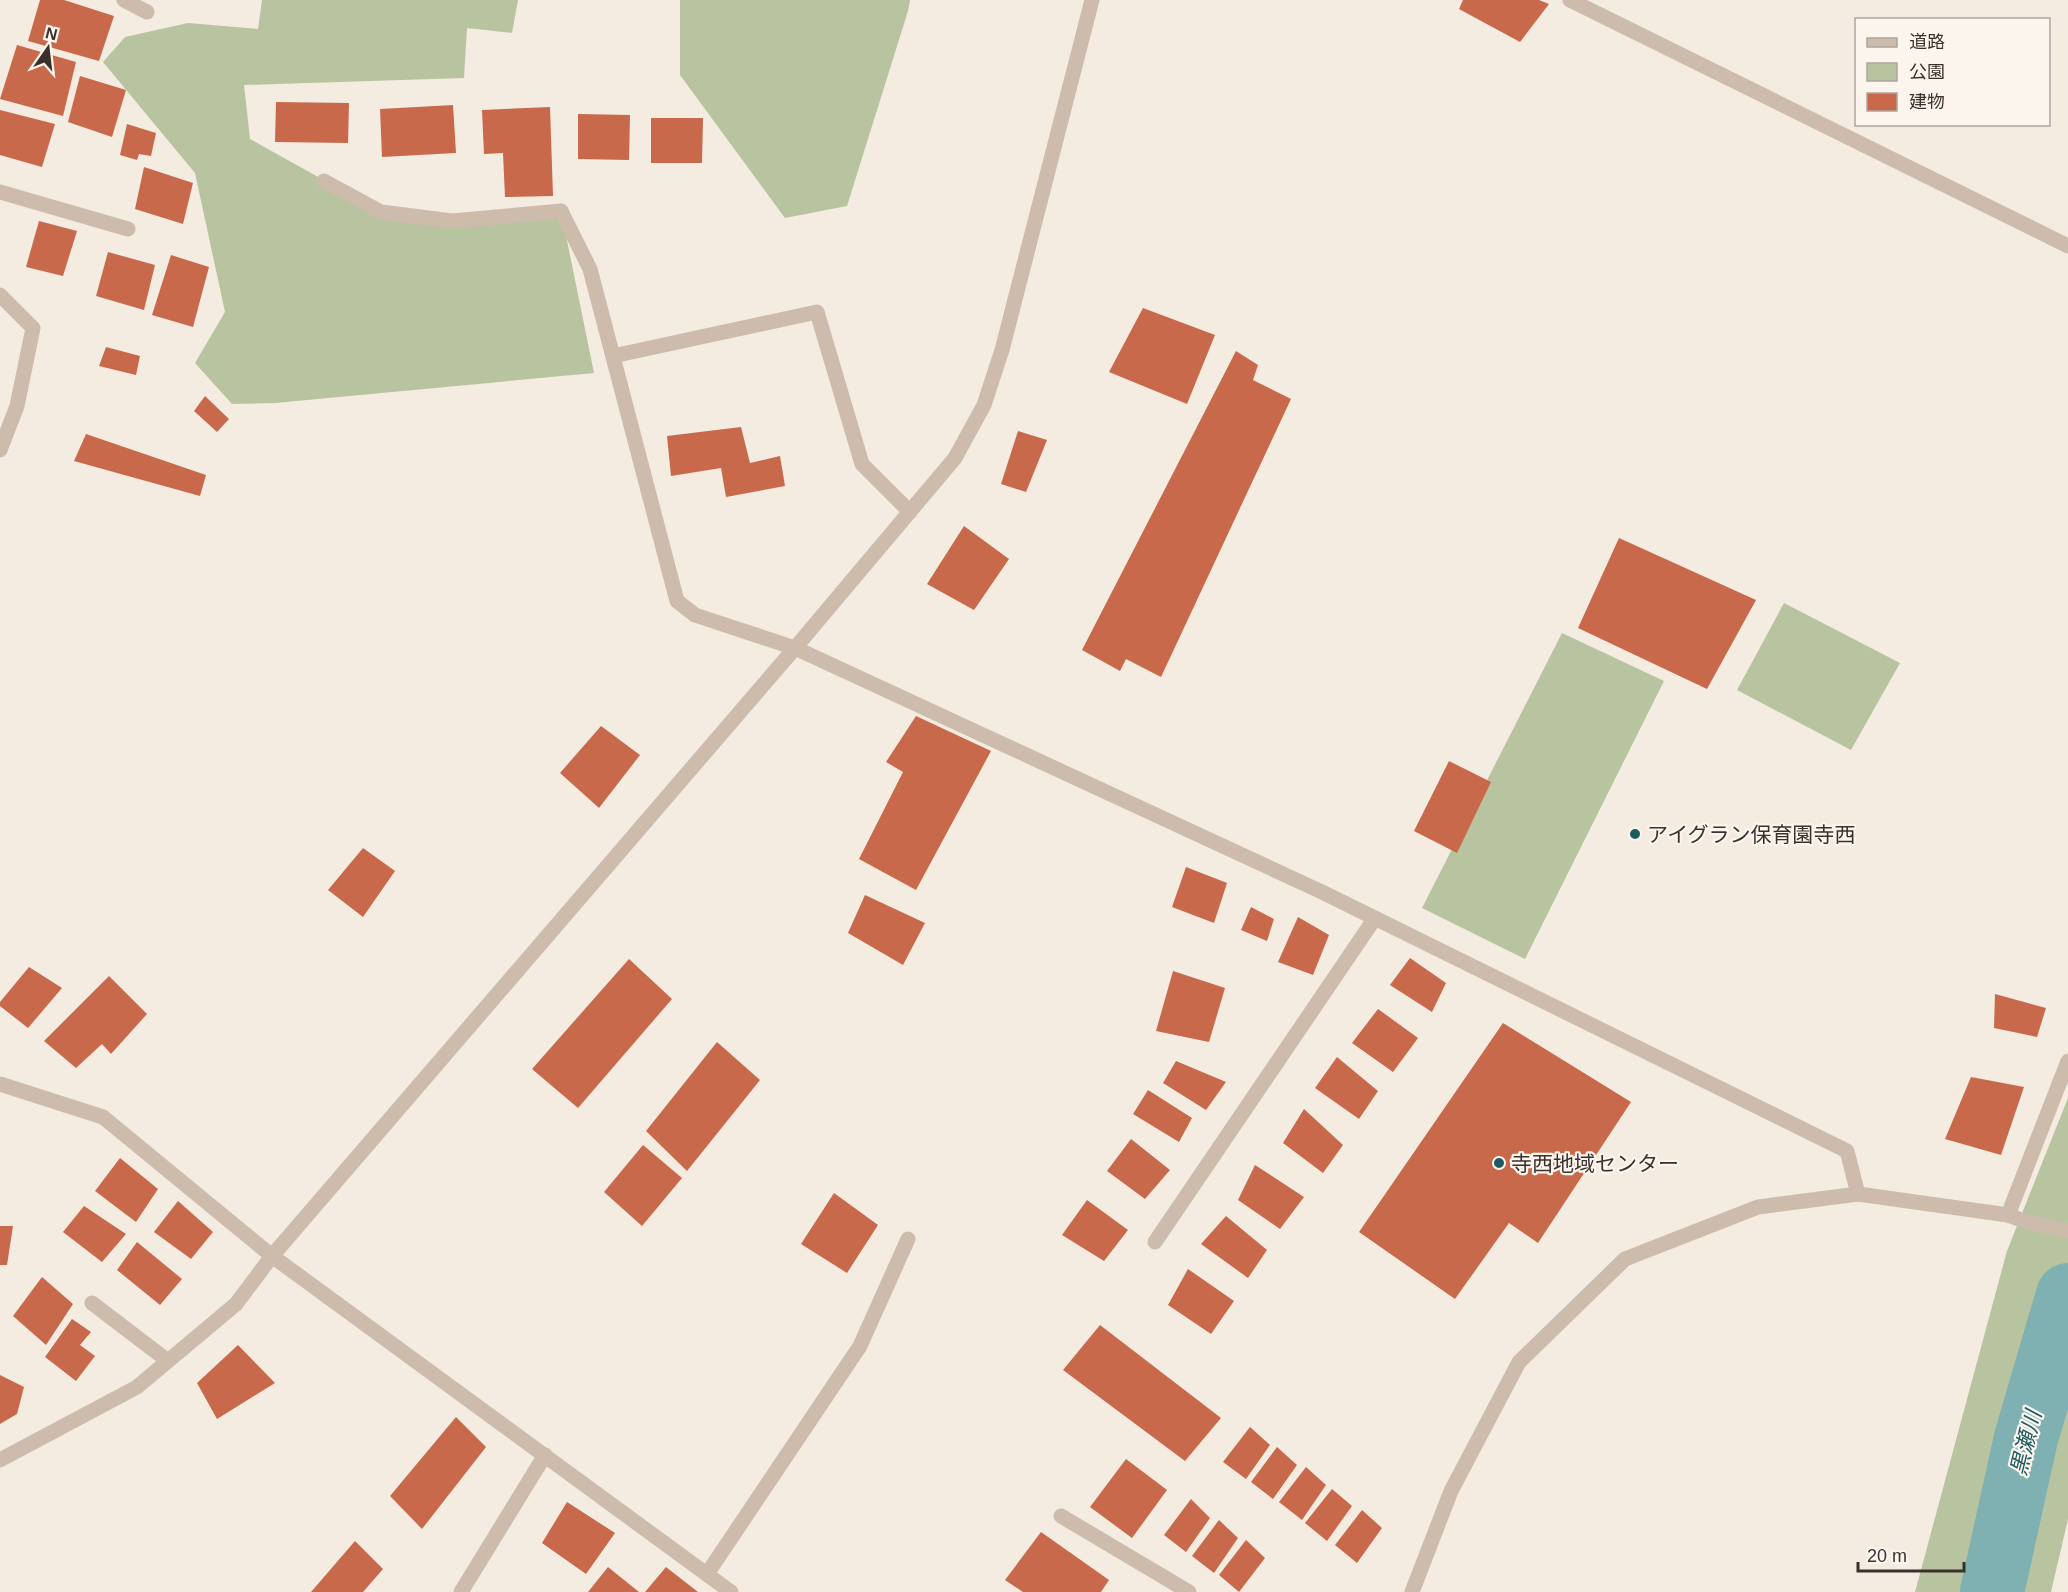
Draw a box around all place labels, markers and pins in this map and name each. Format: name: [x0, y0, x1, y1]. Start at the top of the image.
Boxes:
place label: アイグラン保育園寺西: [1647, 823, 1856, 846]
marker: アイグラン保育園寺西: [1628, 827, 1642, 841]
place label: 寺西地域センター: [1511, 1152, 1679, 1175]
marker: 寺西地域センター: [1492, 1156, 1506, 1170]

